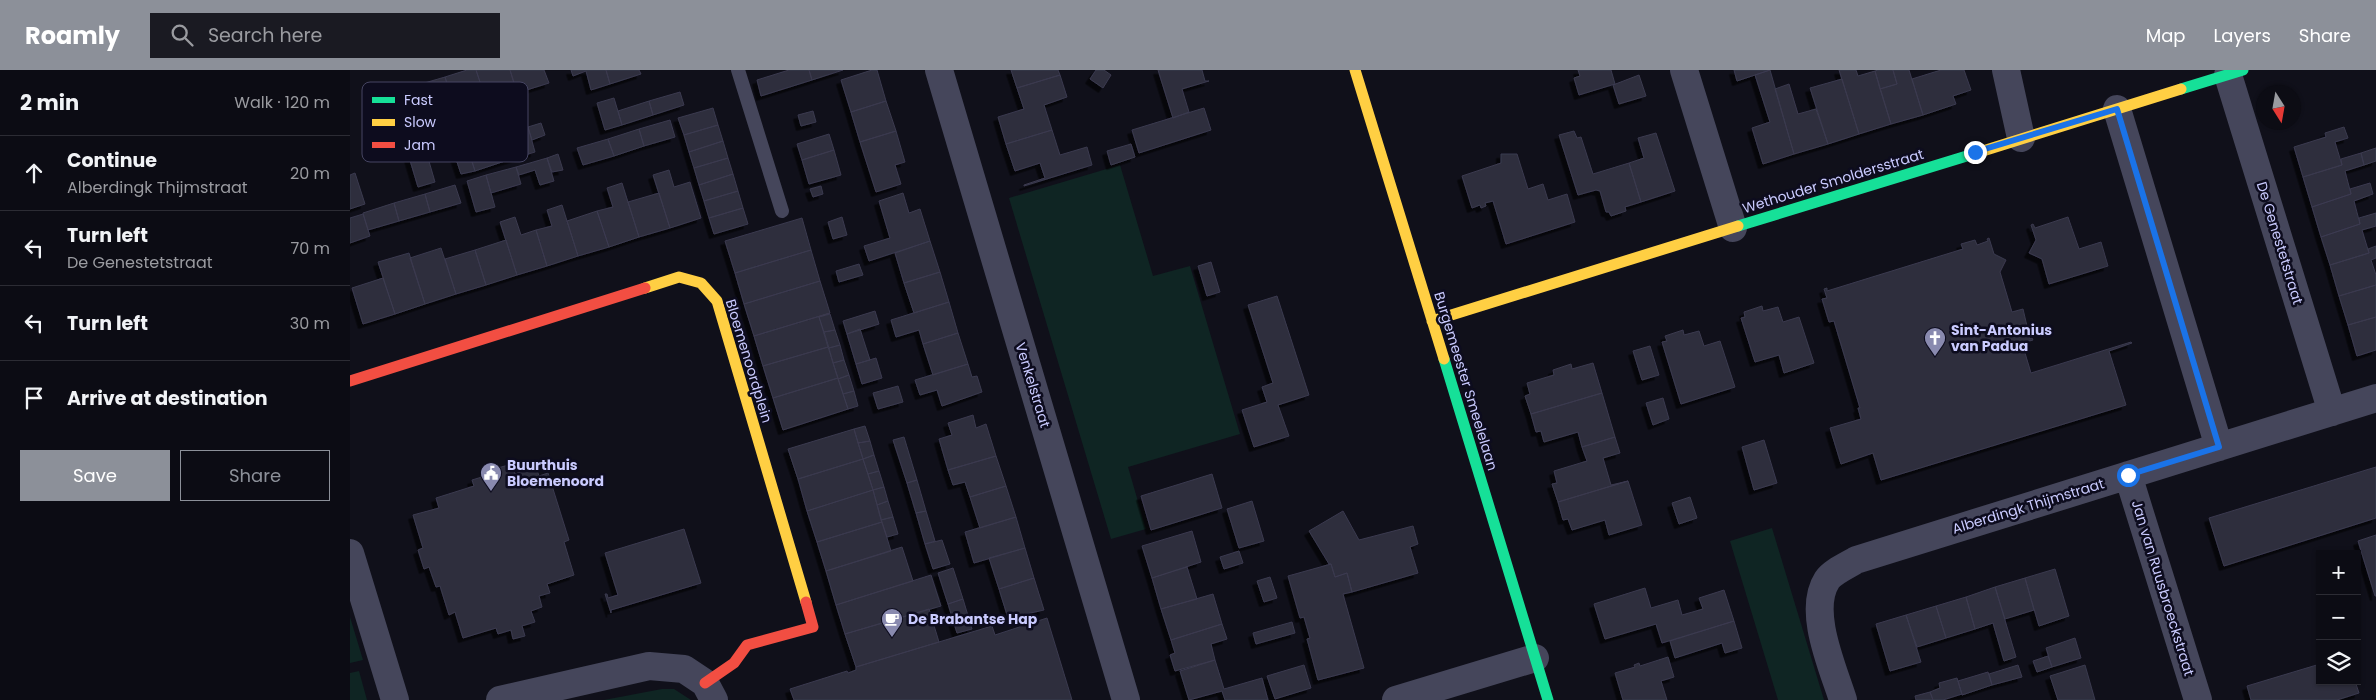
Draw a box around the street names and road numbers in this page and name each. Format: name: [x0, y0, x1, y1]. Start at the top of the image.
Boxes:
street label: Wethouder Smoldersstraat: [1740, 144, 1926, 218]
street label: De Genestetstraat: [2252, 179, 2308, 307]
street label: Burgemeester Smeelelaan: [1429, 289, 1503, 473]
street label: Bloemenoordplein: [721, 297, 777, 425]
street label: Venkelstraat: [1011, 340, 1055, 430]
street label: Alberdingk Thijmstraat: [1950, 473, 2106, 539]
street label: Jan van Ruusbroeckstraat: [2127, 498, 2199, 678]

